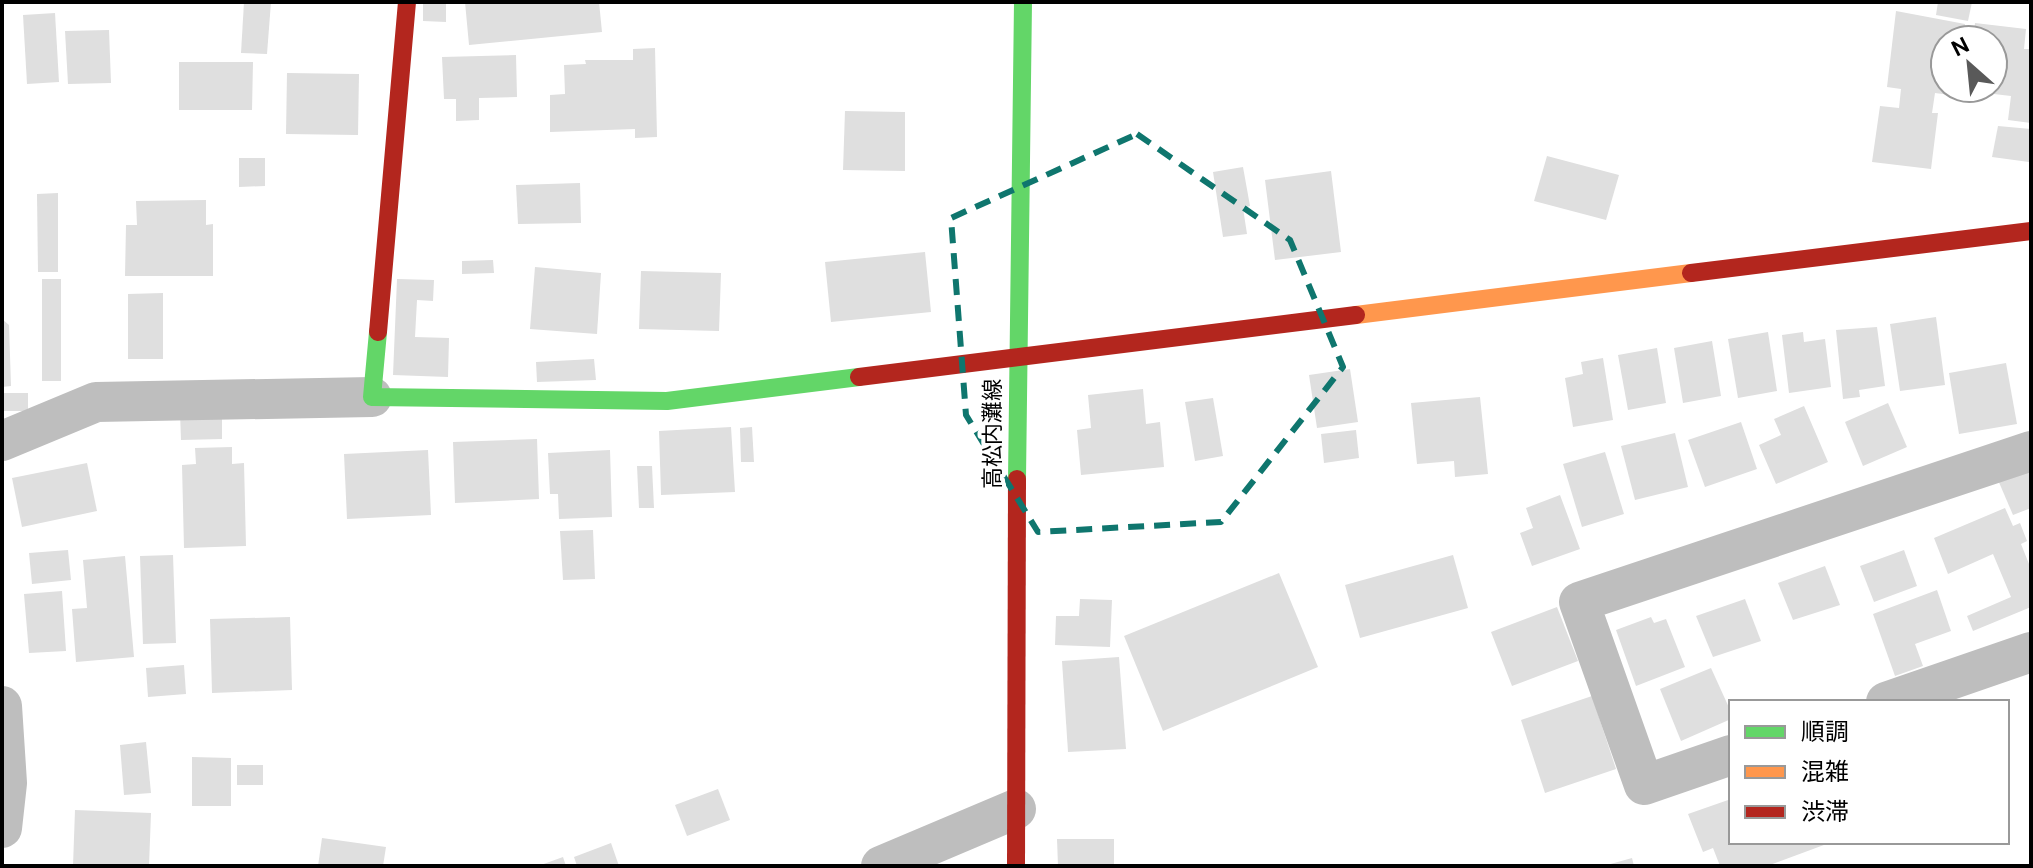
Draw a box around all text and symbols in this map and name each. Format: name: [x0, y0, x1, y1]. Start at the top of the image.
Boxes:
north arrow: [1929, 24, 2009, 104]
text: N: [1946, 30, 1974, 63]
street label: 高松内灘線: [978, 379, 1007, 489]
legend: [1729, 700, 2009, 844]
text: 順調: [1801, 716, 1849, 747]
text: 混雑: [1801, 756, 1849, 787]
text: 渋滞: [1801, 796, 1849, 827]

